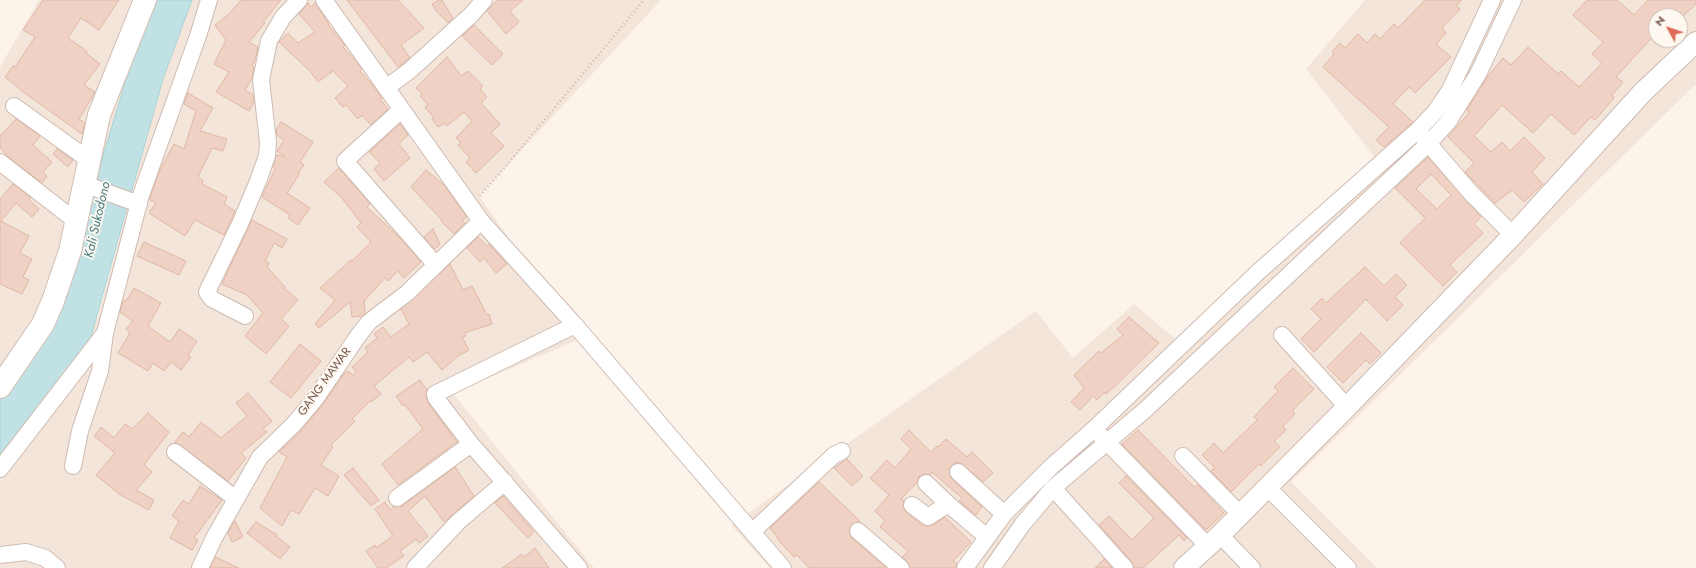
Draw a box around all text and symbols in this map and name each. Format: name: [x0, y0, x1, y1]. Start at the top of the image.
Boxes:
north arrow: [1648, 8, 1688, 48]
text: N: [1651, 12, 1669, 29]
water label: Kali Sukodono: [82, 180, 114, 260]
street label: GANG MAWAR: [295, 345, 355, 419]

